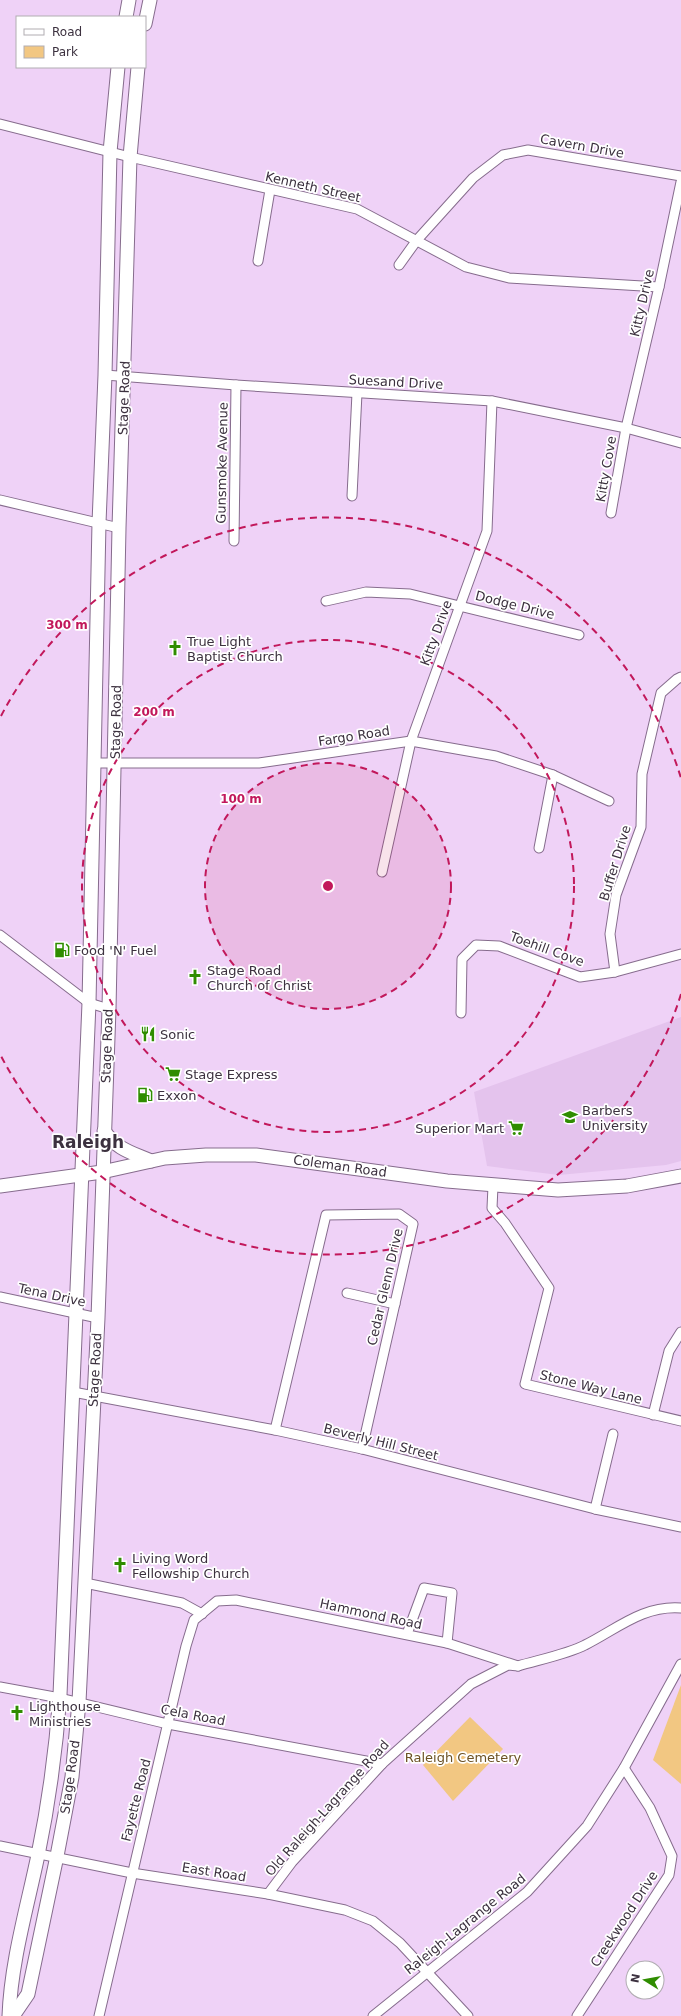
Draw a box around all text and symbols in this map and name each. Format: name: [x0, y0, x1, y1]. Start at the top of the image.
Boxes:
legend: [16, 16, 146, 68]
text: Road: [52, 25, 82, 39]
text: Park: [52, 45, 78, 59]
street label: Cavern Drive: [539, 131, 625, 161]
street label: Kenneth Street: [264, 169, 362, 205]
street label: Kitty Drive: [627, 268, 657, 338]
street label: Stage Road: [115, 361, 133, 435]
street label: Suesand Drive: [348, 372, 444, 392]
street label: Gunsmoke Avenue: [213, 402, 231, 524]
street label: Kitty Cove: [593, 435, 619, 503]
street label: Dodge Drive: [474, 588, 556, 622]
street label: Kitty Drive: [417, 598, 455, 668]
text: 300 m: [46, 618, 88, 632]
place label: True Light Baptist Church: [186, 634, 283, 664]
church icon: True Light Baptist Church: [166, 639, 184, 657]
street label: Stage Road: [108, 685, 124, 759]
text: 200 m: [133, 705, 175, 719]
street label: Fargo Road: [317, 723, 391, 749]
text: 100 m: [220, 792, 262, 806]
street label: Buffer Drive: [596, 823, 634, 903]
centre of rings: [321, 879, 335, 893]
street label: Toehill Cove: [507, 928, 586, 969]
fuel station icon: Food 'N' Fuel: [53, 941, 71, 959]
place label: Food 'N' Fuel: [74, 943, 157, 958]
place label: Stage Road Church of Christ: [207, 963, 312, 993]
church icon: Stage Road Church of Christ: [186, 968, 204, 986]
street label: Stage Road: [98, 1009, 116, 1083]
restaurant icon: Sonic: [139, 1025, 157, 1043]
place label: Sonic: [160, 1027, 195, 1042]
supermarket icon: Stage Express: [164, 1065, 182, 1083]
place label: Stage Express: [185, 1067, 278, 1082]
fuel station icon: Exxon: [136, 1086, 154, 1104]
place label: Exxon: [157, 1088, 196, 1103]
place label: Barbers University: [582, 1103, 648, 1133]
school or university icon: Barbers University: [561, 1108, 579, 1126]
supermarket icon: Superior Mart: [507, 1119, 525, 1137]
place label: Superior Mart: [415, 1121, 504, 1136]
district label: Raleigh: [52, 1132, 124, 1152]
street label: Coleman Road: [292, 1152, 388, 1180]
street label: Cedar Glenn Drive: [364, 1227, 406, 1347]
street label: Tena Drive: [16, 1280, 87, 1309]
street label: Stage Road: [86, 1332, 104, 1408]
street label: Stone Way Lane: [538, 1367, 644, 1407]
street label: Beverly Hill Street: [322, 1420, 440, 1464]
place label: Living Word Fellowship Church: [132, 1551, 250, 1581]
church icon: Living Word Fellowship Church: [111, 1556, 129, 1574]
street label: Hammond Road: [318, 1596, 424, 1632]
place label: Lighthouse Ministries: [29, 1699, 101, 1729]
street label: Cela Road: [159, 1701, 227, 1729]
church icon: Lighthouse Ministries: [8, 1704, 26, 1722]
street label: Old Raleigh-Lagrange Road: [262, 1737, 392, 1879]
street label: Stage Road: [57, 1739, 83, 1815]
park label: Raleigh Cemetery: [405, 1750, 522, 1765]
street label: Fayette Road: [118, 1757, 154, 1843]
street label: East Road: [181, 1860, 247, 1884]
street label: Creekwood Drive: [587, 1868, 661, 1970]
street label: Raleigh-Lagrange Road: [402, 1871, 528, 1977]
north arrow: [625, 1960, 665, 2000]
text: N: [628, 1972, 643, 1984]

